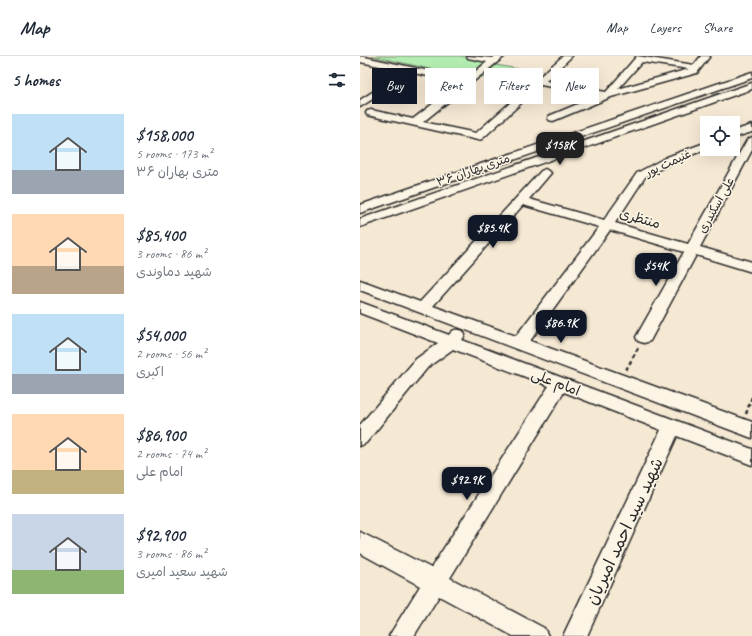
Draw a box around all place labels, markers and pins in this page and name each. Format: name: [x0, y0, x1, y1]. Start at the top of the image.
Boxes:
pin: $158K: [532, 132, 588, 166]
pin: $85.4K: [460, 215, 526, 249]
pin: $54K: [632, 253, 680, 287]
pin: $86.9K: [528, 310, 594, 344]
pin: $92.9K: [434, 467, 500, 501]

